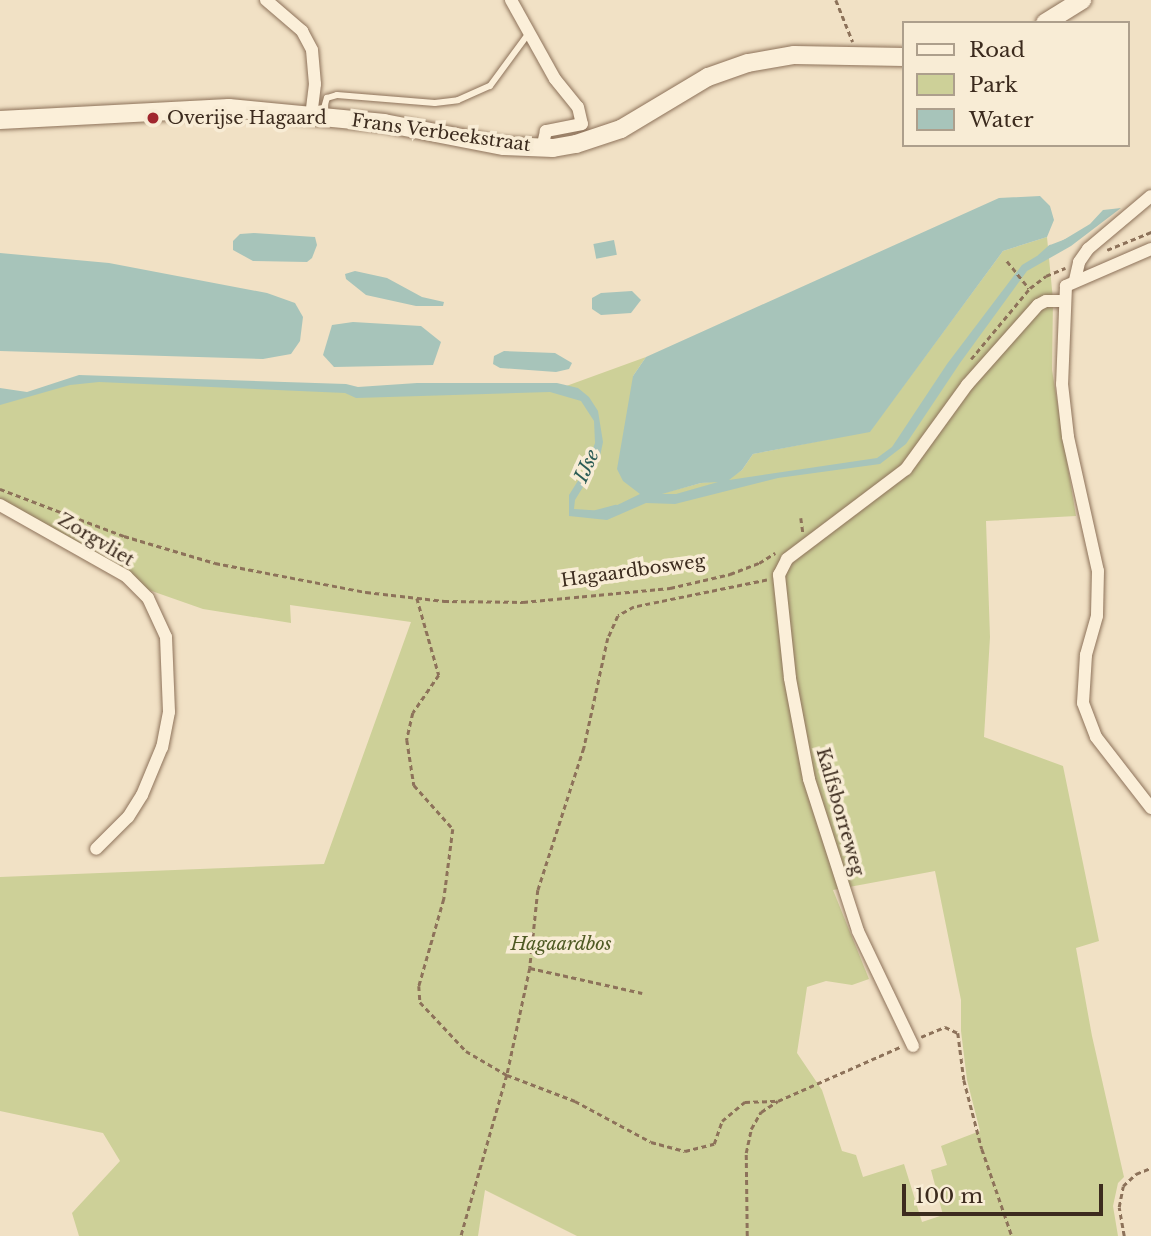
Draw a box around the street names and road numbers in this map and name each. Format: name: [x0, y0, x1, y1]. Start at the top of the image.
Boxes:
street label: Frans Verbeekstraat: [350, 110, 532, 156]
street label: Zorgvliet: [54, 509, 138, 571]
street label: Hagaardbosweg: [559, 550, 707, 592]
street label: Kalfsborreweg: [811, 746, 869, 878]

